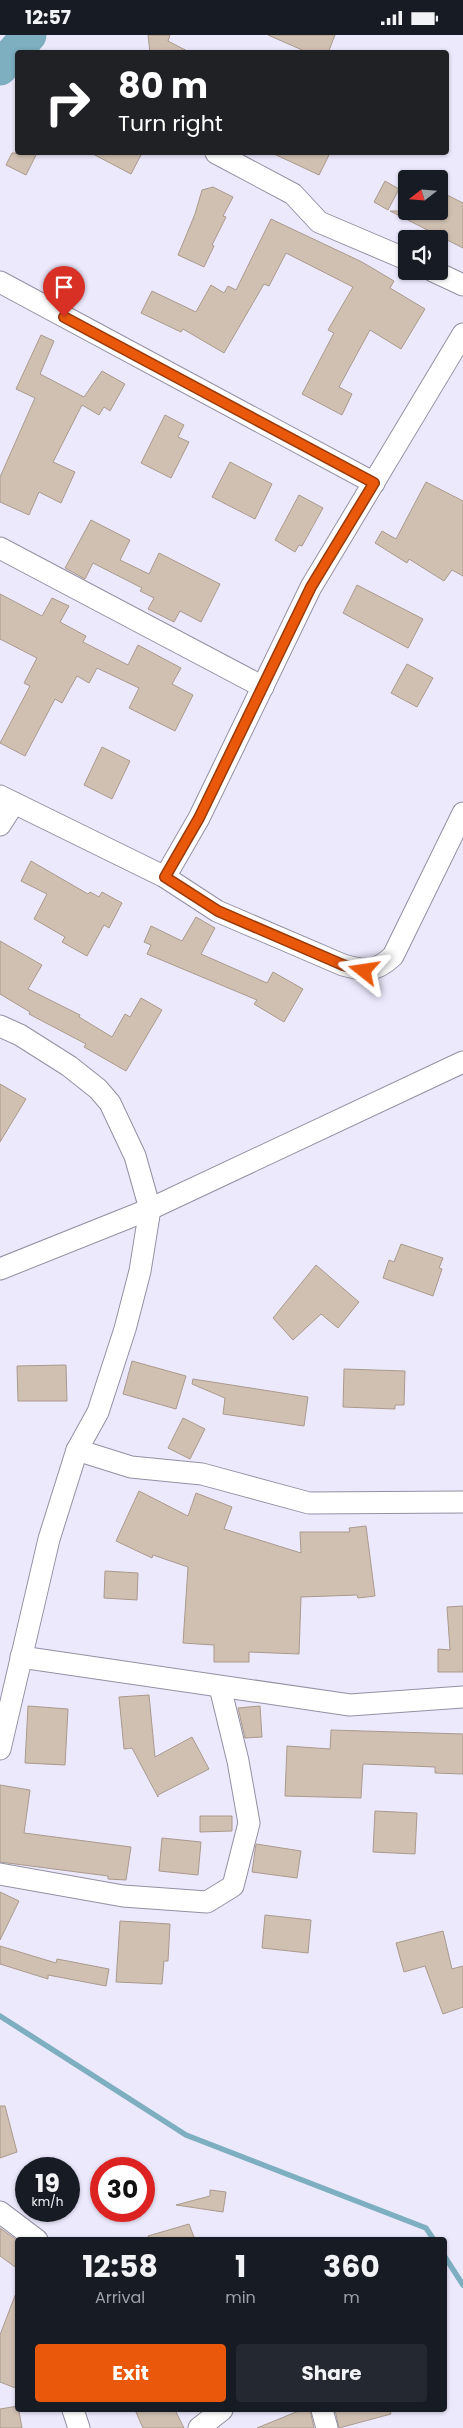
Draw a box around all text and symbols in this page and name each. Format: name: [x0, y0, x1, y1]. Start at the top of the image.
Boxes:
text: 12:57: [25, 4, 71, 31]
text: 80 m: [118, 61, 208, 110]
icon: right: [35, 70, 100, 135]
text: Turn right: [118, 108, 223, 139]
north arrow: [398, 170, 448, 220]
map controls: [398, 170, 448, 280]
button: sound: [398, 230, 448, 280]
pin: [43, 266, 85, 317]
icon: arrive: [50, 273, 78, 301]
position arrow: [337, 944, 389, 996]
speed limit sign: 30: [90, 2157, 155, 2222]
text: 19: [35, 2166, 60, 2201]
text: km/h: [32, 2193, 63, 2210]
text: 12:58: [82, 2245, 158, 2288]
text: 1: [235, 2245, 246, 2288]
text: 360: [323, 2245, 380, 2288]
text: Arrival: [95, 2286, 145, 2309]
text: min: [225, 2286, 256, 2309]
text: m: [343, 2286, 360, 2309]
button: Exit: [35, 2344, 226, 2402]
button: Share: [236, 2344, 427, 2402]

